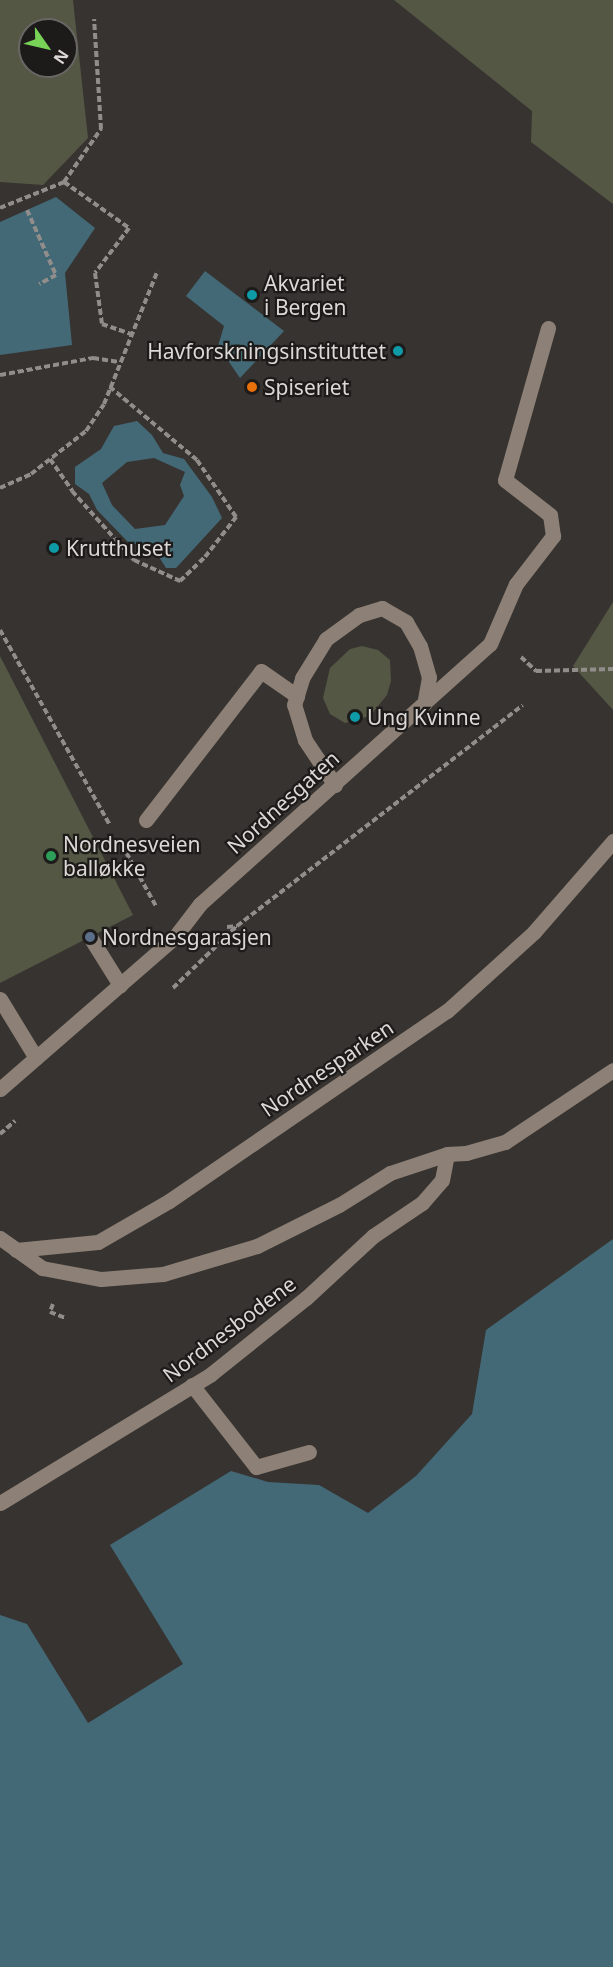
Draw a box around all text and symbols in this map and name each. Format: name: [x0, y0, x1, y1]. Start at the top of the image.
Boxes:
north arrow: [18, 18, 78, 78]
text: N: [49, 45, 74, 68]
place label: Akvariet i Bergen: [264, 270, 347, 320]
marker: Akvariet i Bergen: [245, 288, 259, 302]
place label: Havforskningsinstituttet: [147, 338, 386, 364]
marker: Havforskningsinstituttet: [391, 344, 405, 358]
place label: Spiseriet: [264, 374, 349, 400]
marker: Spiseriet: [245, 380, 259, 394]
place label: Krutthuset: [66, 535, 171, 561]
marker: Krutthuset: [47, 541, 61, 555]
place label: Ung Kvinne: [367, 704, 481, 730]
marker: Ung Kvinne: [348, 710, 362, 724]
street label: Nordnesgaten: [222, 745, 344, 859]
place label: Nordnesveien balløkke: [63, 831, 200, 881]
marker: Nordnesveien balløkke: [44, 849, 58, 863]
place label: Nordnesgarasjen: [102, 924, 272, 950]
marker: Nordnesgarasjen: [83, 930, 97, 944]
street label: Nordnesparken: [256, 1014, 398, 1122]
street label: Nordnesbodene: [158, 1271, 300, 1387]

